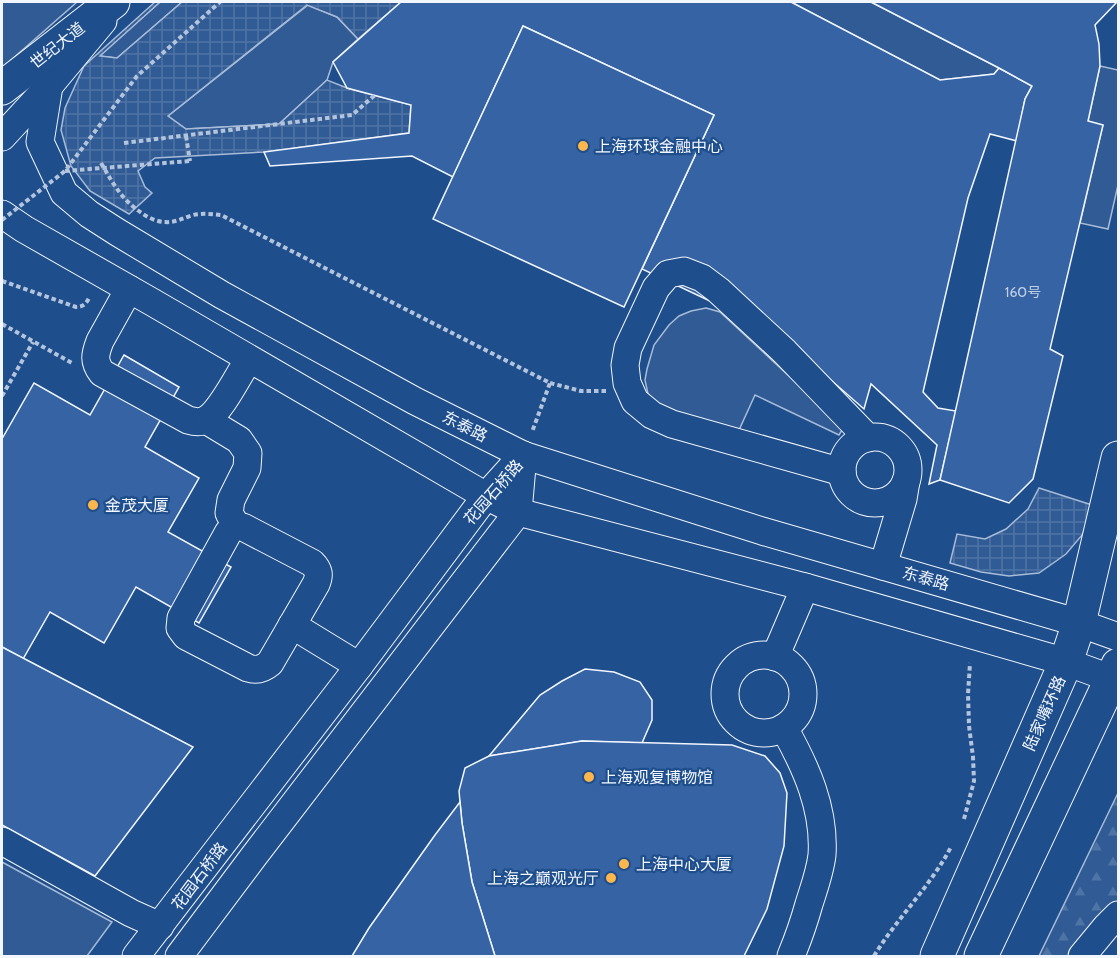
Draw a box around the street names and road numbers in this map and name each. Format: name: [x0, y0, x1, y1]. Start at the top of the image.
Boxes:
street label: 世纪大道: [26, 18, 88, 73]
street label: 东泰路: [439, 407, 490, 446]
street label: 花园石桥路: [460, 456, 527, 529]
street label: 东泰路: [900, 563, 952, 594]
street label: 陆家嘴环路: [1020, 673, 1069, 754]
street label: 花园石桥路: [168, 839, 231, 914]

